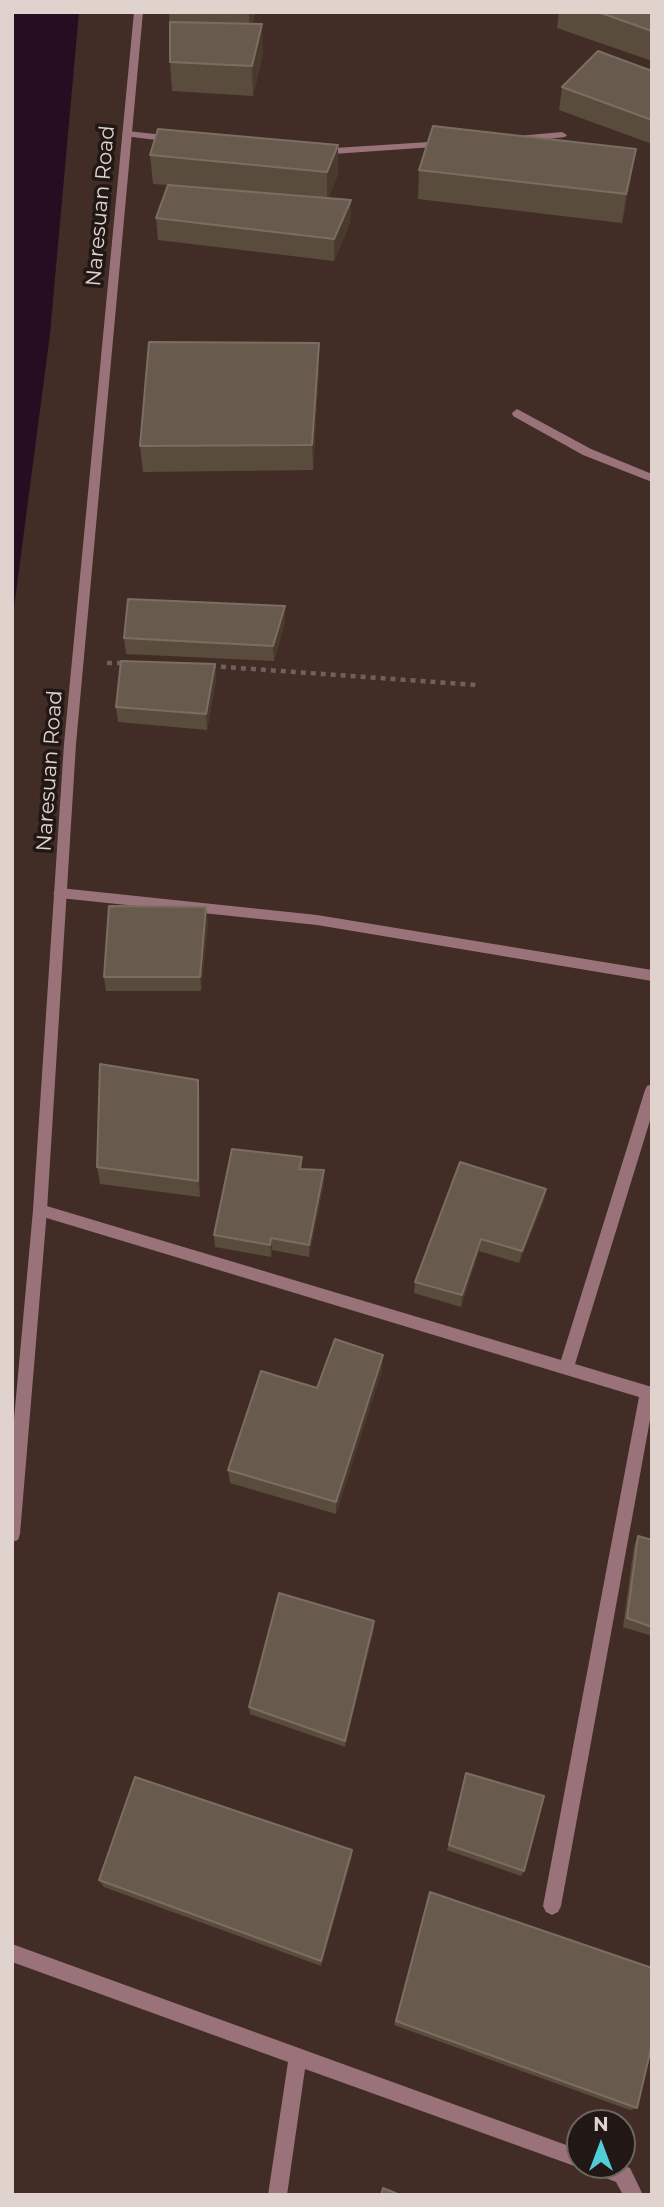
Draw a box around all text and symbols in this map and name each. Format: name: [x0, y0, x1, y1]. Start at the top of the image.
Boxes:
street label: Naresuan Road: [81, 124, 121, 288]
street label: Naresuan Road: [32, 689, 68, 853]
north arrow: [566, 2109, 636, 2179]
text: N: [593, 2113, 609, 2136]

